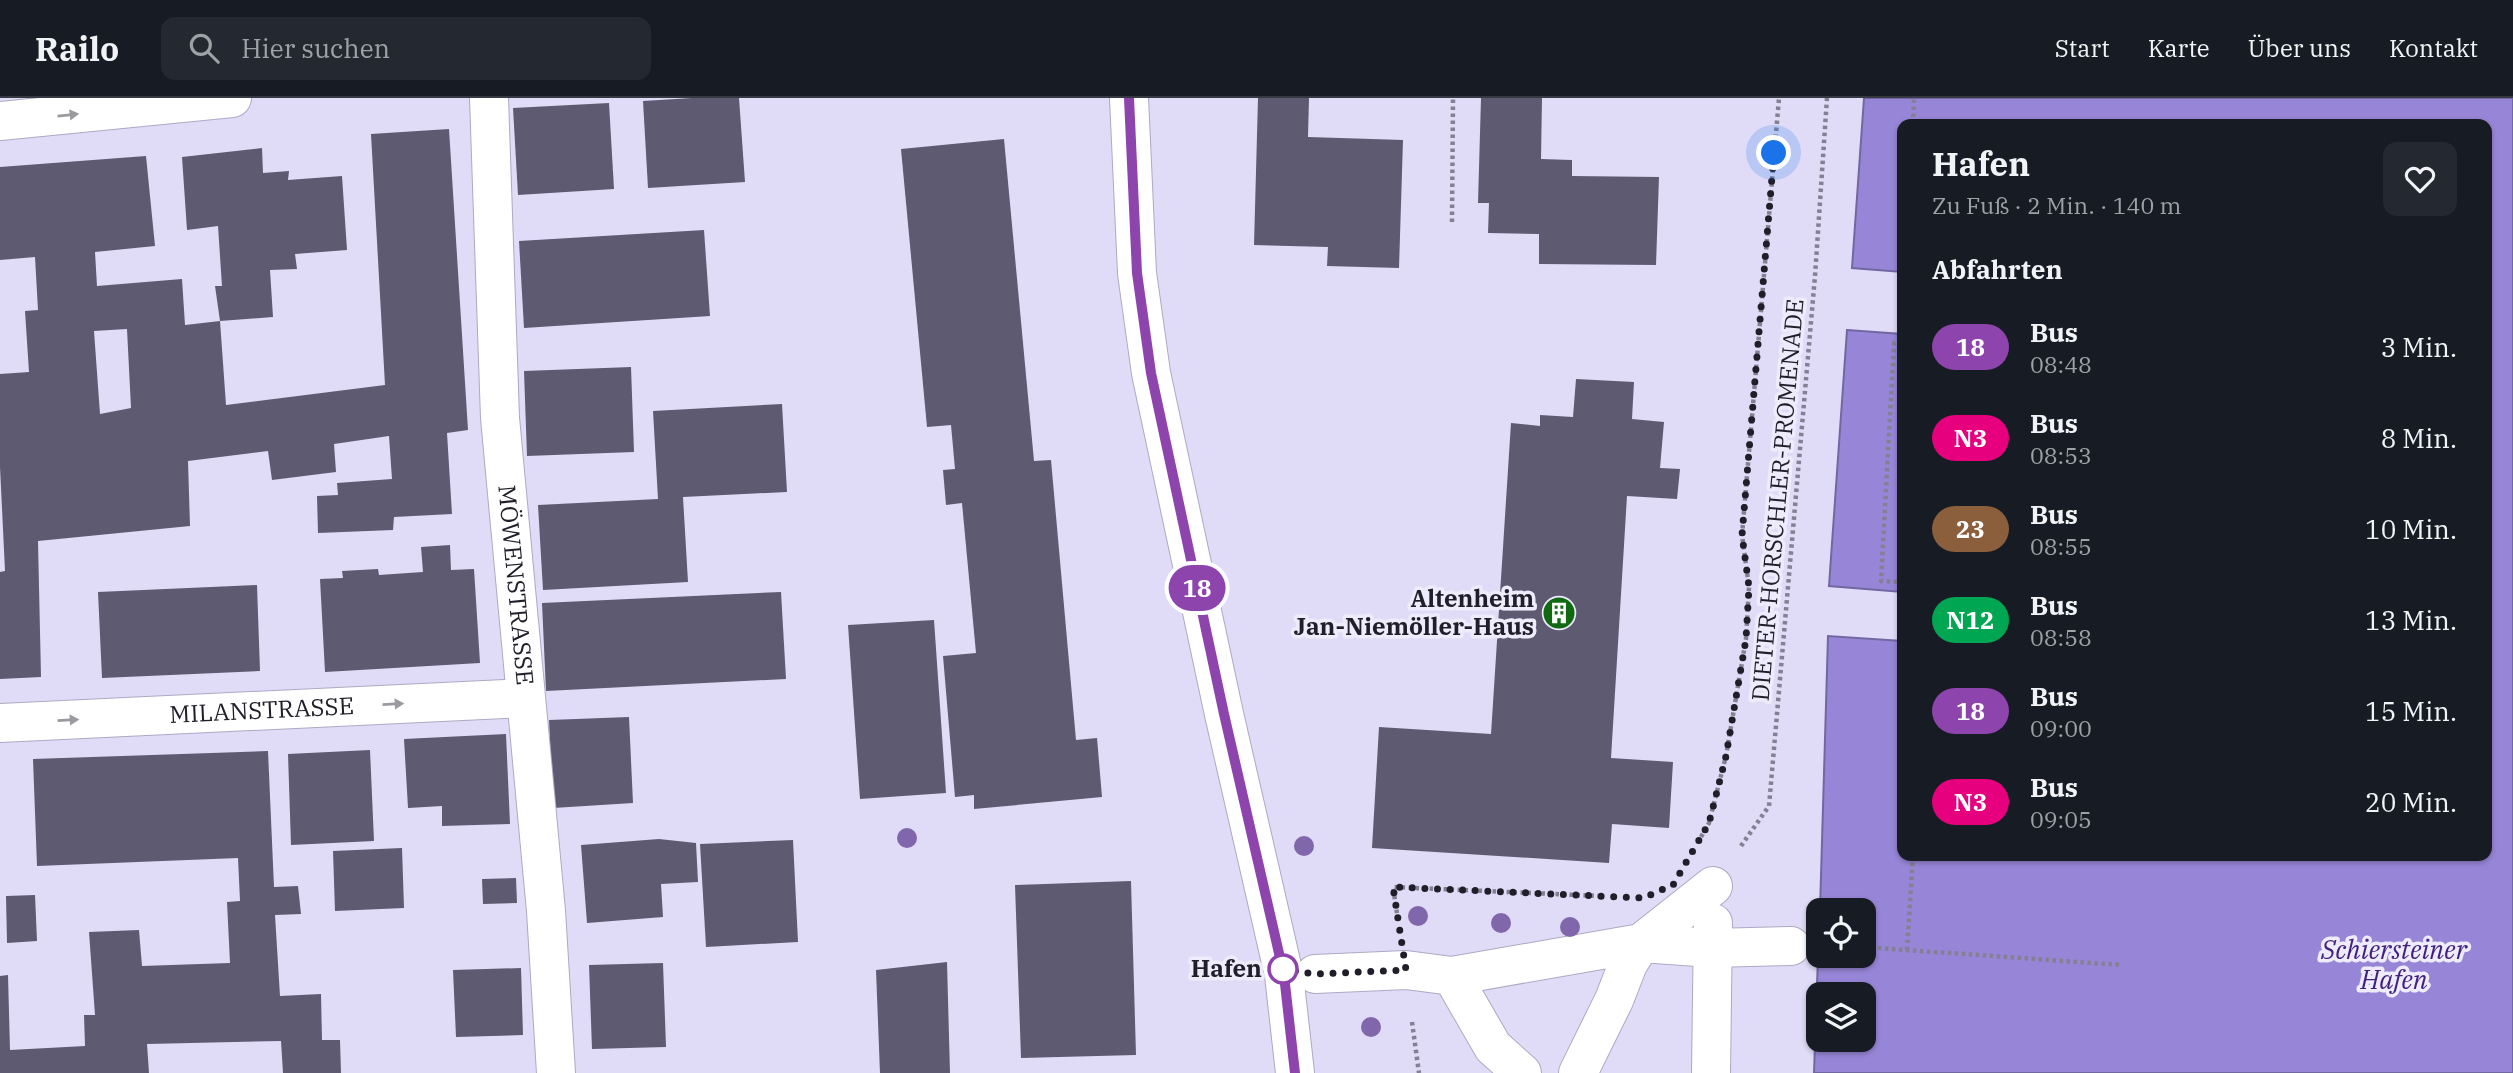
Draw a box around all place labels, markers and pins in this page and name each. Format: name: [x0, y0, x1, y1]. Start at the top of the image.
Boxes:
place label: Altenheim Jan-Niemöller-Haus: [1294, 582, 1534, 642]
building icon: Altenheim Jan-Niemöller-Haus: [1540, 594, 1578, 632]
place label: Hafen: [1191, 952, 1262, 984]
marker: Hafen: [1268, 954, 1298, 984]

